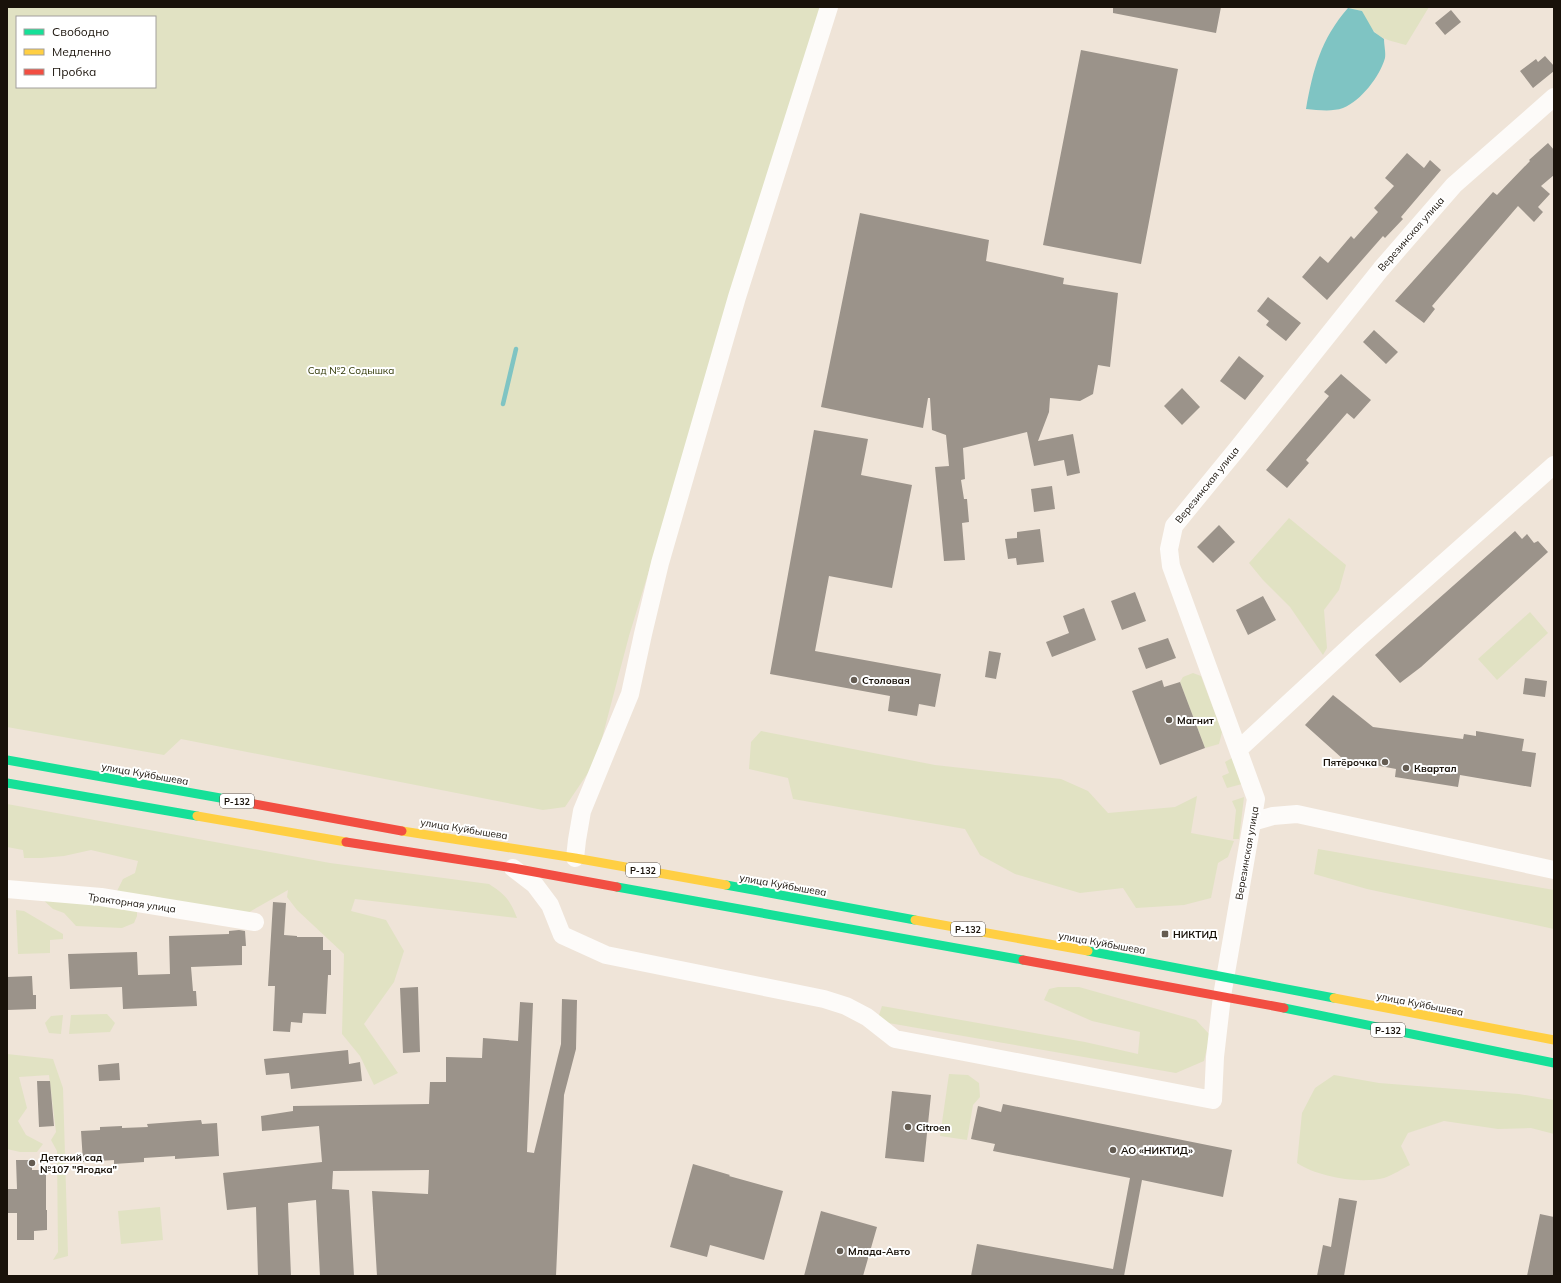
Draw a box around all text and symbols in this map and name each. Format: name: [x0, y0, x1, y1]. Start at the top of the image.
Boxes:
legend: [16, 16, 156, 88]
text: Свободно: [52, 24, 109, 39]
text: Медленно: [52, 44, 111, 59]
text: Пробка: [52, 64, 96, 79]
street label: Верезинская улица: [1375, 194, 1447, 274]
park label: Сад №2 Содышка: [308, 364, 394, 377]
street label: Верезинская улица: [1172, 444, 1242, 526]
place label: Столовая: [862, 674, 910, 687]
marker: Столовая: [849, 675, 859, 685]
place label: Магнит: [1177, 714, 1214, 727]
marker: Магнит: [1164, 715, 1174, 725]
place label: Пятёрочка: [1323, 756, 1377, 769]
marker: Пятёрочка: [1380, 757, 1390, 767]
street label: улица Куйбышева: [100, 760, 190, 788]
place label: Квартал: [1414, 762, 1457, 775]
marker: Квартал: [1401, 763, 1411, 773]
road number: Р-132: [220, 794, 254, 808]
street label: Верезинская улица: [1232, 805, 1262, 901]
street label: улица Куйбышева: [419, 816, 509, 842]
road number: Р-132: [626, 863, 660, 877]
street label: улица Куйбышева: [738, 871, 828, 899]
street label: Тракторная улица: [87, 890, 177, 916]
road number: Р-132: [951, 922, 985, 936]
place label: НИКТИД: [1173, 928, 1217, 941]
street label: улица Куйбышева: [1057, 929, 1147, 957]
marker: НИКТИД: [1160, 929, 1170, 939]
street label: улица Куйбышева: [1376, 989, 1464, 1019]
road number: Р-132: [1371, 1023, 1405, 1037]
place label: Citroen: [916, 1121, 951, 1134]
marker: Citroen: [903, 1122, 913, 1132]
place label: АО «НИКТИД»: [1121, 1144, 1193, 1157]
marker: АО «НИКТИД»: [1108, 1145, 1118, 1155]
place label: Детский сад №107 "Ягодка": [40, 1151, 117, 1176]
marker: Детский сад №107 "Ягодка": [27, 1158, 37, 1168]
place label: Млада-Авто: [848, 1245, 910, 1258]
marker: Млада-Авто: [835, 1246, 845, 1256]

